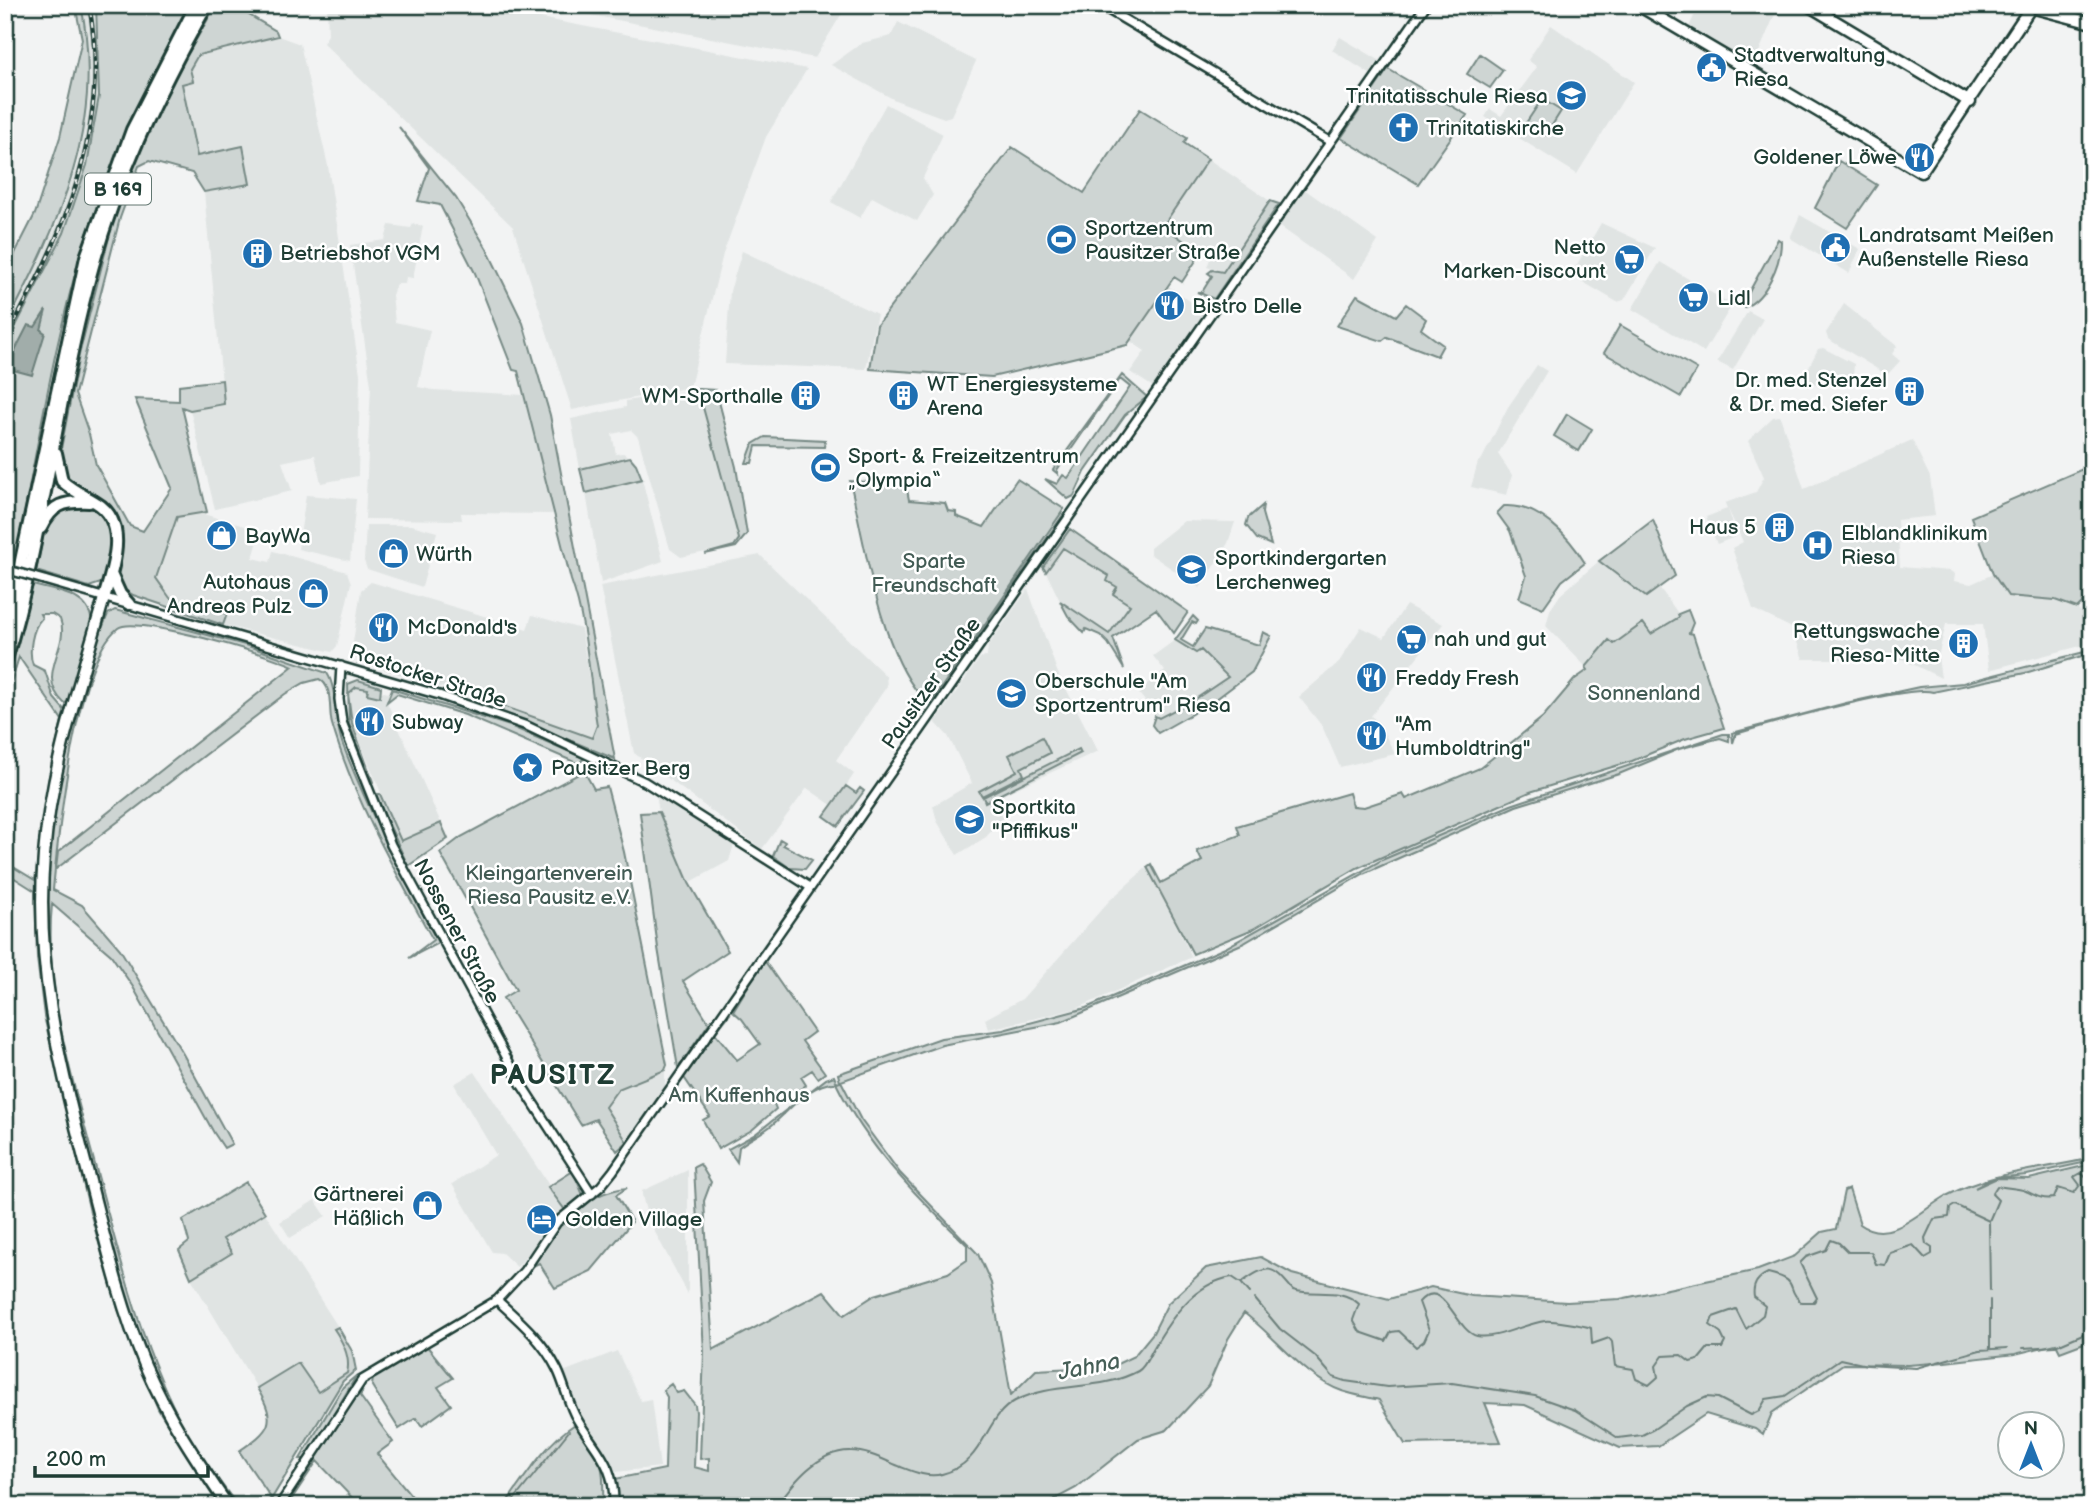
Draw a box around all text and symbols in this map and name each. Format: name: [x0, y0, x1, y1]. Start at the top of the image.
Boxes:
place label: Stadtverwaltung Riesa: [1734, 43, 1885, 92]
public building icon: Stadtverwaltung Riesa: [1694, 50, 1728, 84]
school or university icon: Trinitatisschule Riesa: [1554, 79, 1588, 113]
place label: Trinitatisschule Riesa: [1346, 84, 1548, 109]
church icon: Trinitatiskirche: [1386, 111, 1420, 145]
place label: Trinitatiskirche: [1426, 116, 1564, 141]
restaurant icon: Goldener Löwe: [1903, 140, 1937, 174]
place label: Goldener Löwe: [1753, 145, 1897, 170]
road number: B 169: [85, 174, 151, 204]
place label: Sportzentrum Pausitzer Straße: [1085, 216, 1240, 265]
sports icon: Sportzentrum Pausitzer Straße: [1045, 223, 1079, 257]
place label: Landratsamt Meißen Außenstelle Riesa: [1858, 223, 2054, 272]
public building icon: Landratsamt Meißen Außenstelle Riesa: [1818, 230, 1852, 264]
place label: Netto Marken-Discount: [1443, 235, 1607, 284]
building icon: Betriebshof VGM: [240, 236, 274, 270]
place label: Betriebshof VGM: [280, 241, 441, 266]
supermarket icon: Netto Marken-Discount: [1612, 242, 1646, 276]
supermarket icon: Lidl: [1677, 281, 1711, 315]
place label: Lidl: [1717, 286, 1751, 311]
restaurant icon: Bistro Delle: [1152, 289, 1186, 323]
place label: Bistro Delle: [1192, 294, 1302, 319]
place label: Dr. med. Stenzel & Dr. med. Siefer: [1729, 368, 1887, 417]
place label: WT Energiesysteme Arena: [927, 372, 1118, 421]
building icon: Dr. med. Stenzel & Dr. med. Siefer: [1893, 375, 1927, 409]
building icon: WM-Sporthalle: [789, 379, 823, 413]
building icon: WT Energiesysteme Arena: [887, 379, 921, 413]
place label: WM-Sporthalle: [642, 384, 783, 409]
place label: Sport- & Freizeitzentrum „Olympia“: [848, 444, 1079, 493]
sports icon: Sport- & Freizeitzentrum „Olympia“: [808, 451, 842, 485]
building icon: Haus 5: [1762, 510, 1796, 544]
place label: Haus 5: [1689, 515, 1756, 540]
shop icon: BayWa: [205, 519, 239, 553]
place label: Elblandklinikum Riesa: [1841, 521, 1988, 570]
place label: BayWa: [245, 524, 311, 549]
hospital icon: Elblandklinikum Riesa: [1801, 528, 1835, 562]
shop icon: Würth: [376, 537, 410, 571]
place label: Würth: [416, 542, 472, 567]
place label: Sportkindergarten Lerchenweg: [1215, 546, 1387, 595]
park label: Sparte Freundschaft: [871, 549, 997, 598]
school or university icon: Sportkindergarten Lerchenweg: [1175, 553, 1209, 587]
place label: Autohaus Andreas Pulz: [167, 570, 292, 619]
shop icon: Autohaus Andreas Pulz: [297, 577, 331, 611]
restaurant icon: McDonald's: [367, 610, 401, 644]
street label: Pausitzer Straße: [877, 613, 986, 754]
place label: McDonald's: [407, 615, 517, 640]
place label: Rettungswache Riesa-Mitte: [1793, 619, 1940, 668]
supermarket icon: nah und gut: [1394, 622, 1428, 656]
building icon: Rettungswache Riesa-Mitte: [1946, 626, 1980, 660]
place label: nah und gut: [1434, 627, 1547, 652]
street label: Rostocker Straße: [346, 639, 510, 714]
restaurant icon: Freddy Fresh: [1355, 661, 1389, 695]
place label: Freddy Fresh: [1395, 666, 1519, 691]
place label: Oberschule "Am Sportzentrum" Riesa: [1035, 669, 1231, 718]
school or university icon: Oberschule "Am Sportzentrum" Riesa: [995, 676, 1029, 710]
park label: Sonnenland: [1588, 681, 1700, 706]
restaurant icon: Subway: [352, 705, 386, 739]
place label: Subway: [392, 710, 464, 735]
place label: "Am Humboldtring": [1395, 712, 1531, 761]
restaurant icon: "Am Humboldtring": [1355, 719, 1389, 753]
place icon: Pausitzer Berg: [511, 751, 545, 785]
place label: Pausitzer Berg: [551, 756, 690, 781]
place label: Sportkita "Pfiffikus": [992, 795, 1078, 844]
school or university icon: Sportkita "Pfiffikus": [952, 802, 986, 836]
street label: Nossener Straße: [408, 855, 505, 1008]
park label: Kleingartenverein Riesa Pausitz e.V.: [465, 861, 633, 910]
district label: PAUSITZ: [490, 1059, 616, 1092]
park label: Am Kuffenhaus: [668, 1083, 810, 1108]
place label: Gärtnerei Häßlich: [313, 1182, 404, 1231]
shop icon: Gärtnerei Häßlich: [410, 1189, 444, 1223]
hotel icon: Golden Village: [525, 1202, 559, 1236]
place label: Golden Village: [565, 1207, 702, 1232]
water label: Jahna: [1055, 1347, 1123, 1387]
north arrow: [1996, 1410, 2066, 1480]
text: N: [2024, 1418, 2038, 1441]
scale bar: [35, 1434, 208, 1478]
text: 200 m: [46, 1447, 106, 1472]

